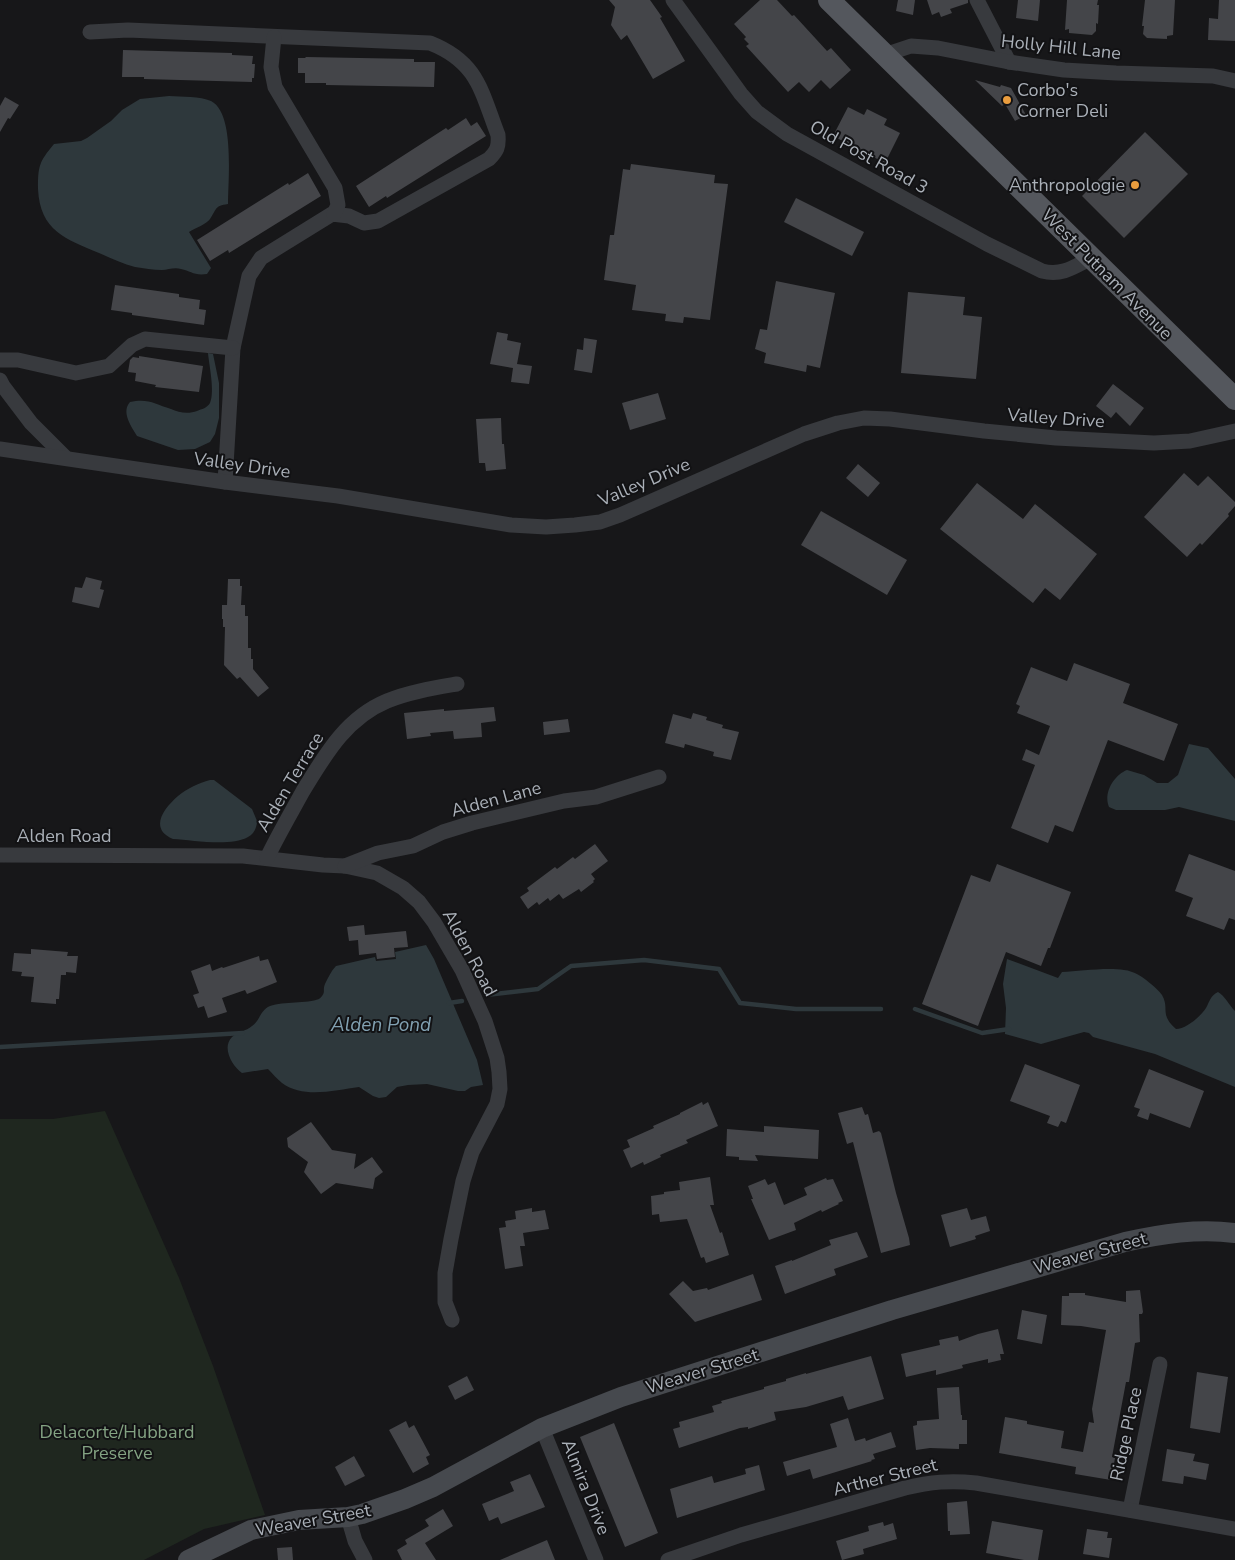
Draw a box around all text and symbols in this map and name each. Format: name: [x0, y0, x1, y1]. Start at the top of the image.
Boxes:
street label: Holly Hill Lane: [1000, 29, 1122, 65]
place label: Corbo's Corner Deli: [1017, 78, 1108, 123]
marker: Corbo's Corner Deli: [1001, 94, 1013, 106]
street label: Old Post Road 3: [805, 115, 933, 199]
place label: Anthropologie: [1009, 173, 1125, 197]
marker: Anthropologie: [1129, 179, 1141, 191]
street label: West Putnam Avenue: [1036, 203, 1178, 345]
street label: Valley Drive: [1006, 403, 1105, 433]
street label: Valley Drive: [191, 446, 292, 484]
street label: Valley Drive: [594, 452, 694, 512]
street label: Alden Terrace: [251, 728, 329, 836]
street label: Alden Lane: [448, 775, 544, 823]
street label: Alden Road: [16, 824, 112, 848]
street label: Alden Road: [437, 905, 503, 1001]
water label: Alden Pond: [330, 1012, 432, 1038]
street label: Weaver Street: [1031, 1226, 1150, 1280]
street label: Weaver Street: [643, 1342, 762, 1400]
street label: Ridge Place: [1104, 1385, 1148, 1483]
park label: Delacorte/Hubbard Preserve: [40, 1420, 194, 1465]
street label: Almira Drive: [556, 1436, 616, 1538]
street label: Arther Street: [831, 1452, 940, 1502]
street label: Weaver Street: [253, 1498, 373, 1542]

